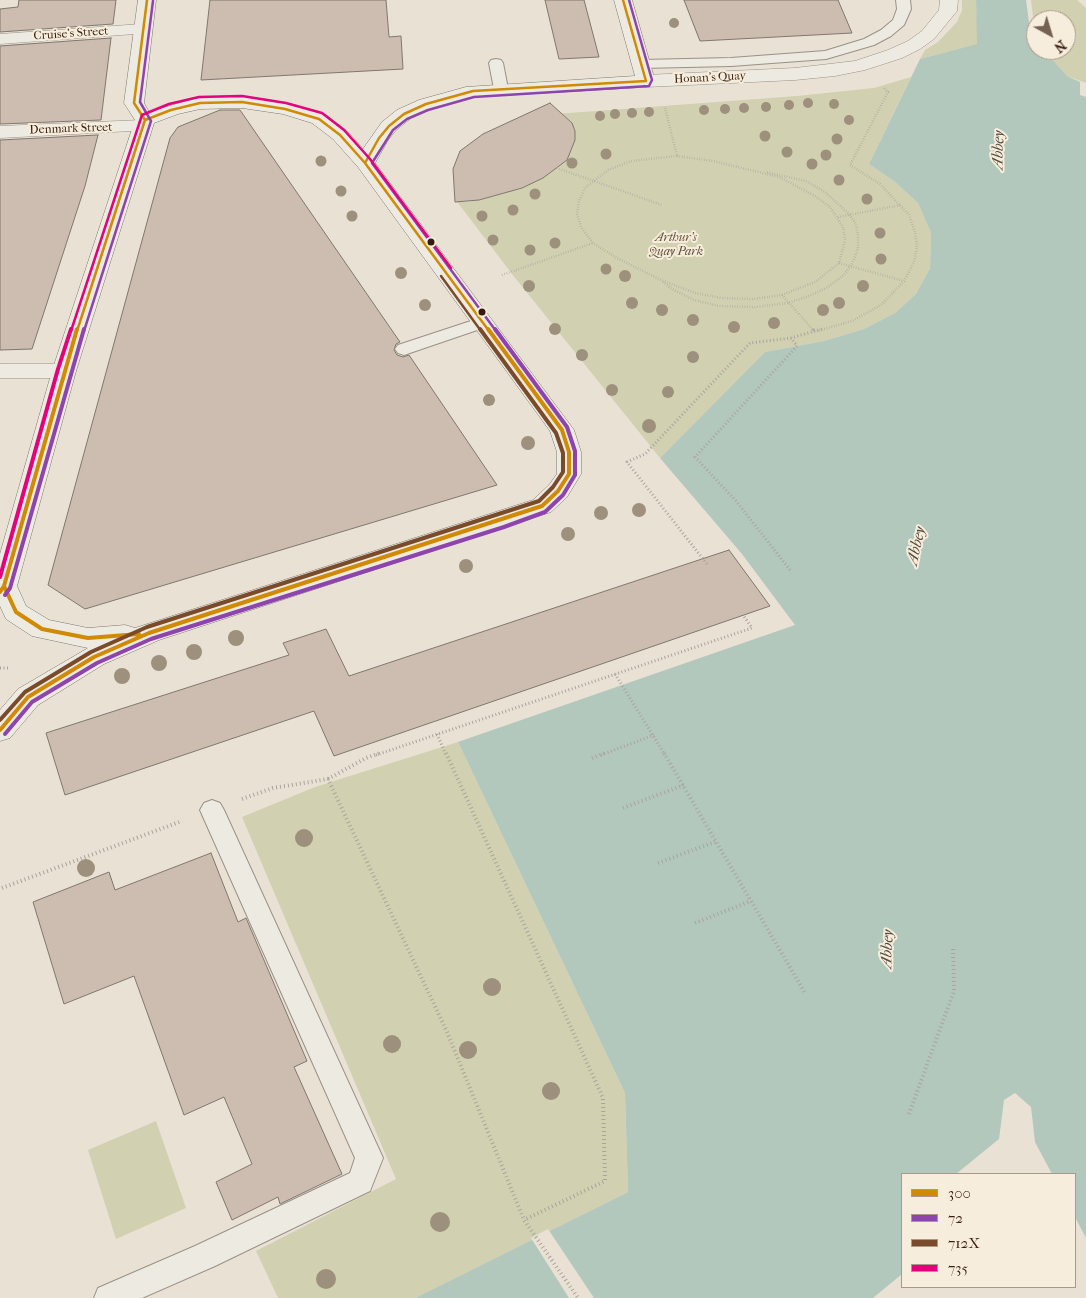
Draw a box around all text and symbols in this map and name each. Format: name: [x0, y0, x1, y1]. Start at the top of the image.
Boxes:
north arrow: [1026, 10, 1076, 60]
street label: Cruise's Street: [33, 24, 109, 44]
text: N: [1051, 36, 1070, 56]
street label: Honan's Quay: [674, 69, 746, 87]
street label: Denmark Street: [29, 120, 113, 138]
water label: Abbey: [989, 130, 1009, 170]
park label: Arthur's Quay Park: [649, 231, 703, 259]
unlabelled marker: [426, 237, 436, 247]
unlabelled marker: [477, 307, 487, 317]
water label: Abbey: [903, 525, 931, 567]
water label: Abbey: [877, 929, 899, 969]
legend: [901, 1173, 1076, 1288]
text: 300: [948, 1184, 971, 1202]
text: 72: [948, 1209, 963, 1227]
text: 712X: [948, 1234, 980, 1252]
text: 735: [948, 1259, 968, 1277]

